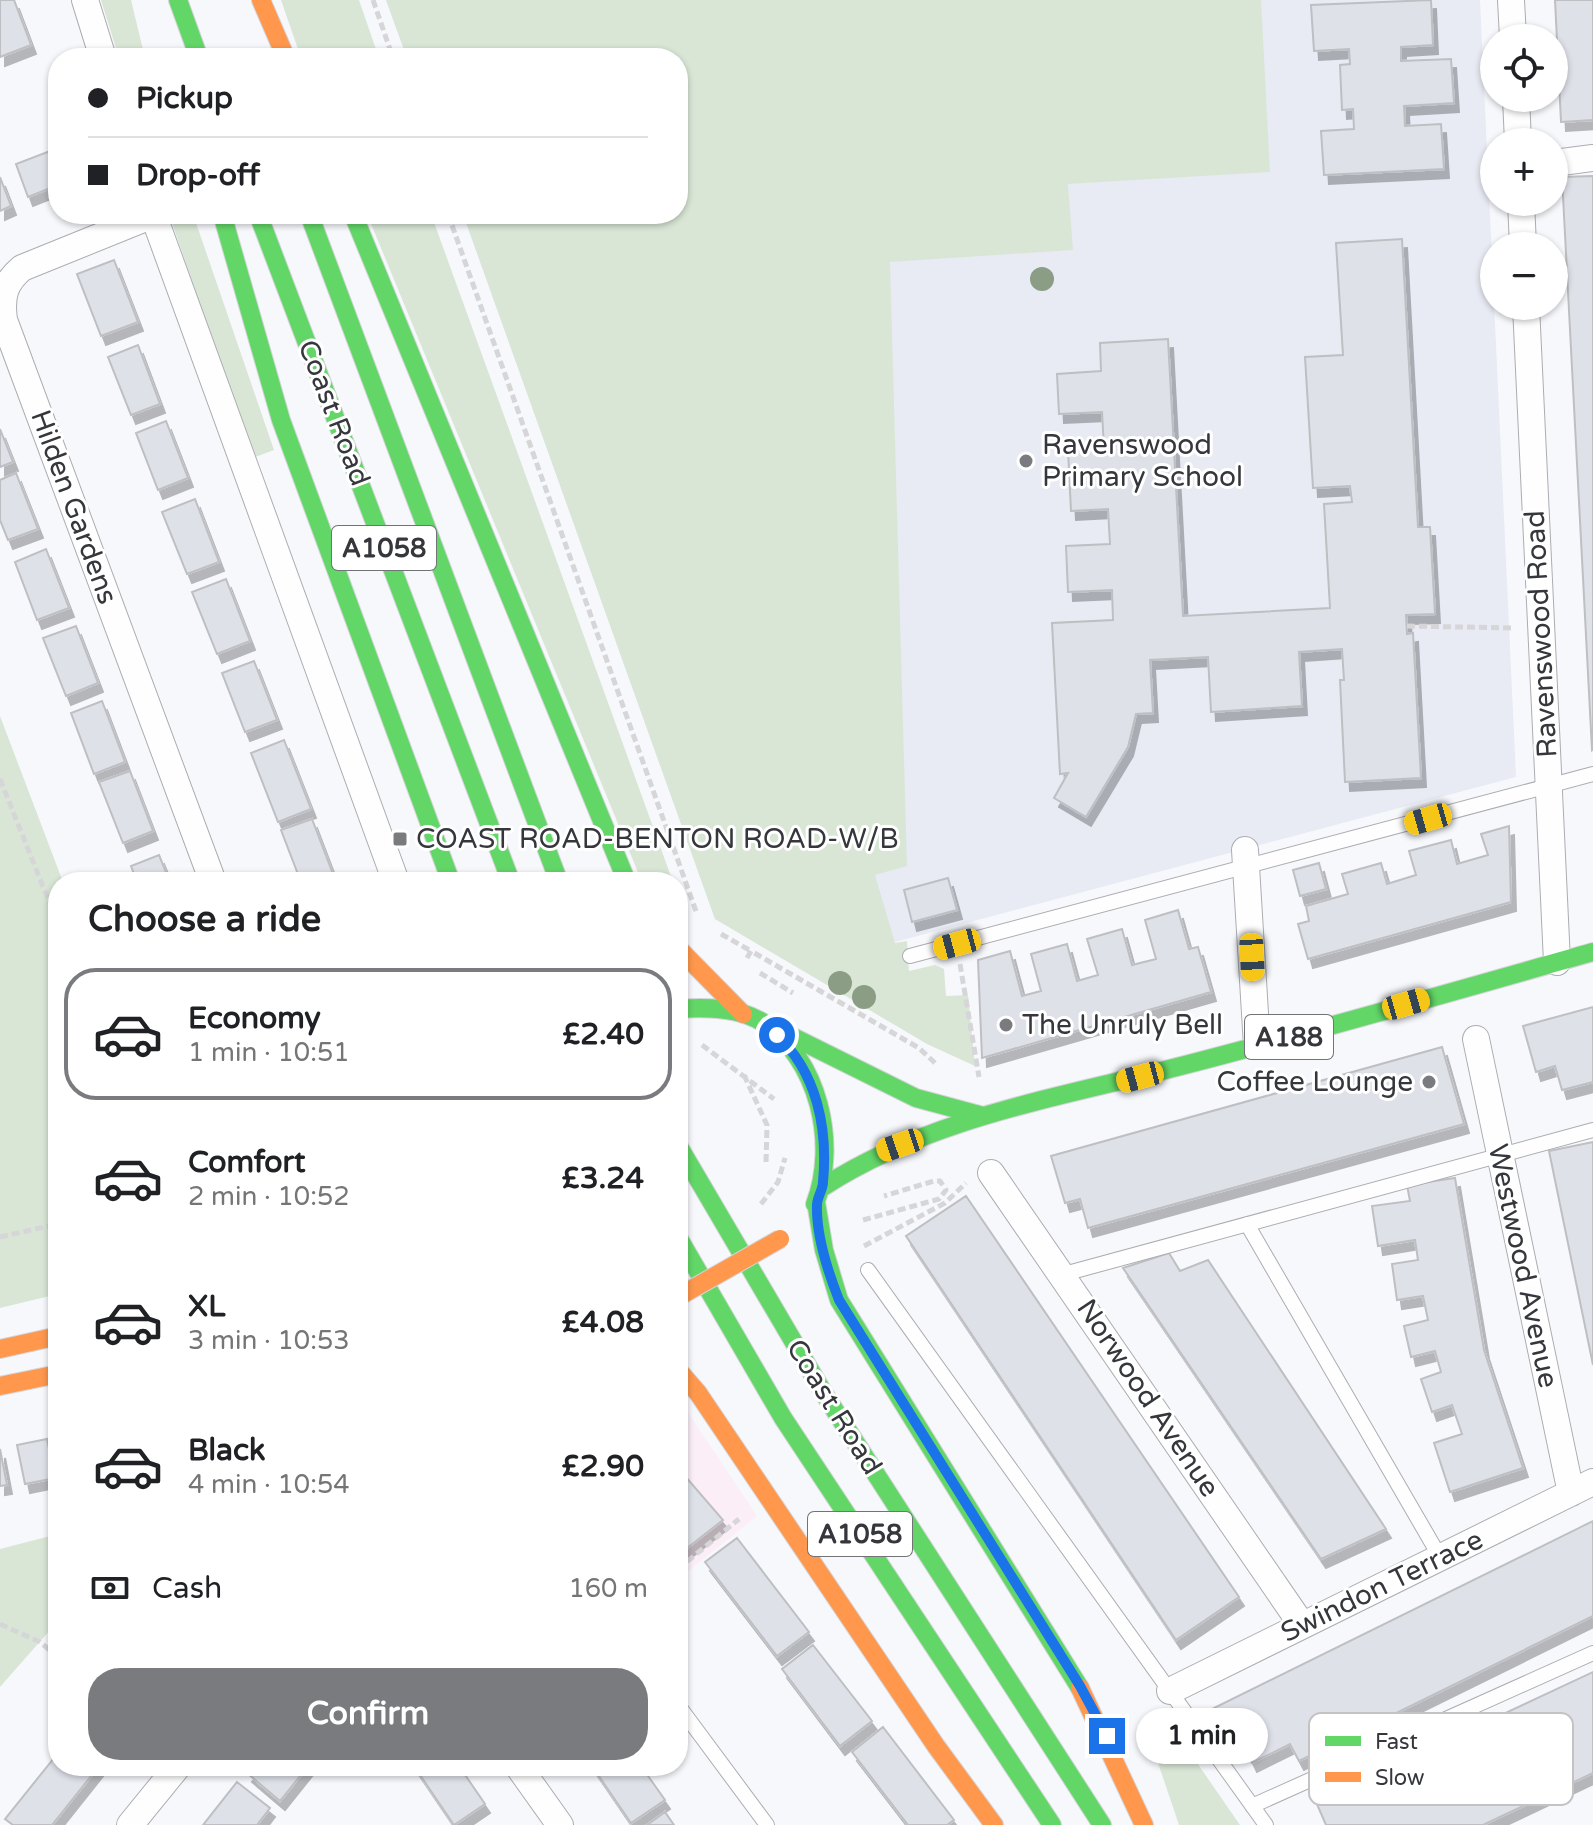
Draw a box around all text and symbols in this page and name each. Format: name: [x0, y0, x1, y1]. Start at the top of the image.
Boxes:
map controls: [1480, 24, 1568, 320]
button: locate: [1480, 24, 1568, 112]
text: Pickup: [136, 80, 233, 117]
button: +: [1480, 128, 1568, 216]
text: Drop-off: [136, 157, 260, 194]
button: −: [1480, 232, 1568, 320]
street label: Coast Road: [291, 335, 377, 491]
street label: Hilden Gardens: [23, 405, 125, 609]
place label: Ravenswood Primary School: [1042, 428, 1243, 494]
marker: Ravenswood Primary School: [1017, 452, 1035, 470]
street label: Ravenswood Road: [1518, 509, 1564, 759]
road number: A1058: [332, 526, 436, 570]
car: [1402, 801, 1454, 837]
place label: COAST ROAD-BENTON ROAD-W/B: [416, 822, 899, 856]
marker: COAST ROAD-BENTON ROAD-W/B: [391, 830, 409, 848]
text: Choose a ride: [88, 898, 321, 941]
car: [931, 926, 983, 962]
car: [1239, 932, 1265, 982]
car: [1380, 986, 1432, 1022]
icon: car: [92, 998, 164, 1070]
text: Economy: [188, 1000, 321, 1037]
place label: The Unruly Bell: [1022, 1008, 1223, 1042]
road number: A188: [1245, 1015, 1333, 1059]
text: £2.40: [562, 1016, 644, 1053]
marker: The Unruly Bell: [997, 1016, 1015, 1034]
route start: [759, 1017, 795, 1053]
text: 1 min · 10:51: [188, 1037, 350, 1068]
car: [1114, 1059, 1166, 1095]
place label: Coffee Lounge: [1216, 1065, 1413, 1099]
marker: Coffee Lounge: [1420, 1073, 1438, 1091]
car: [873, 1126, 927, 1164]
street label: Westwood Avenue: [1481, 1141, 1565, 1391]
icon: car: [92, 1142, 164, 1214]
text: Comfort: [188, 1144, 306, 1181]
text: £3.24: [562, 1160, 644, 1197]
text: 2 min · 10:52: [188, 1181, 350, 1212]
icon: car: [92, 1286, 164, 1358]
text: XL: [188, 1288, 225, 1325]
street label: Norwood Avenue: [1069, 1293, 1227, 1503]
text: £4.08: [562, 1304, 644, 1341]
text: 3 min · 10:53: [188, 1325, 350, 1356]
street label: Coast Road: [779, 1333, 889, 1481]
icon: car: [92, 1430, 164, 1502]
text: Black: [188, 1432, 265, 1469]
text: £2.90: [562, 1448, 644, 1485]
text: 4 min · 10:54: [188, 1469, 350, 1500]
road number: A1058: [808, 1512, 912, 1556]
street label: Swindon Terrace: [1275, 1522, 1489, 1650]
icon: cash: [88, 1566, 132, 1610]
text: Cash: [152, 1570, 222, 1607]
text: 160 m: [568, 1573, 648, 1604]
button: Confirm: [88, 1668, 648, 1760]
callout: 1 min: [1135, 1708, 1267, 1764]
legend: [1309, 1713, 1573, 1805]
route end: [1089, 1718, 1125, 1754]
text: 1 min: [1167, 1720, 1237, 1751]
text: Fast: [1375, 1729, 1418, 1755]
text: Slow: [1375, 1765, 1425, 1791]

